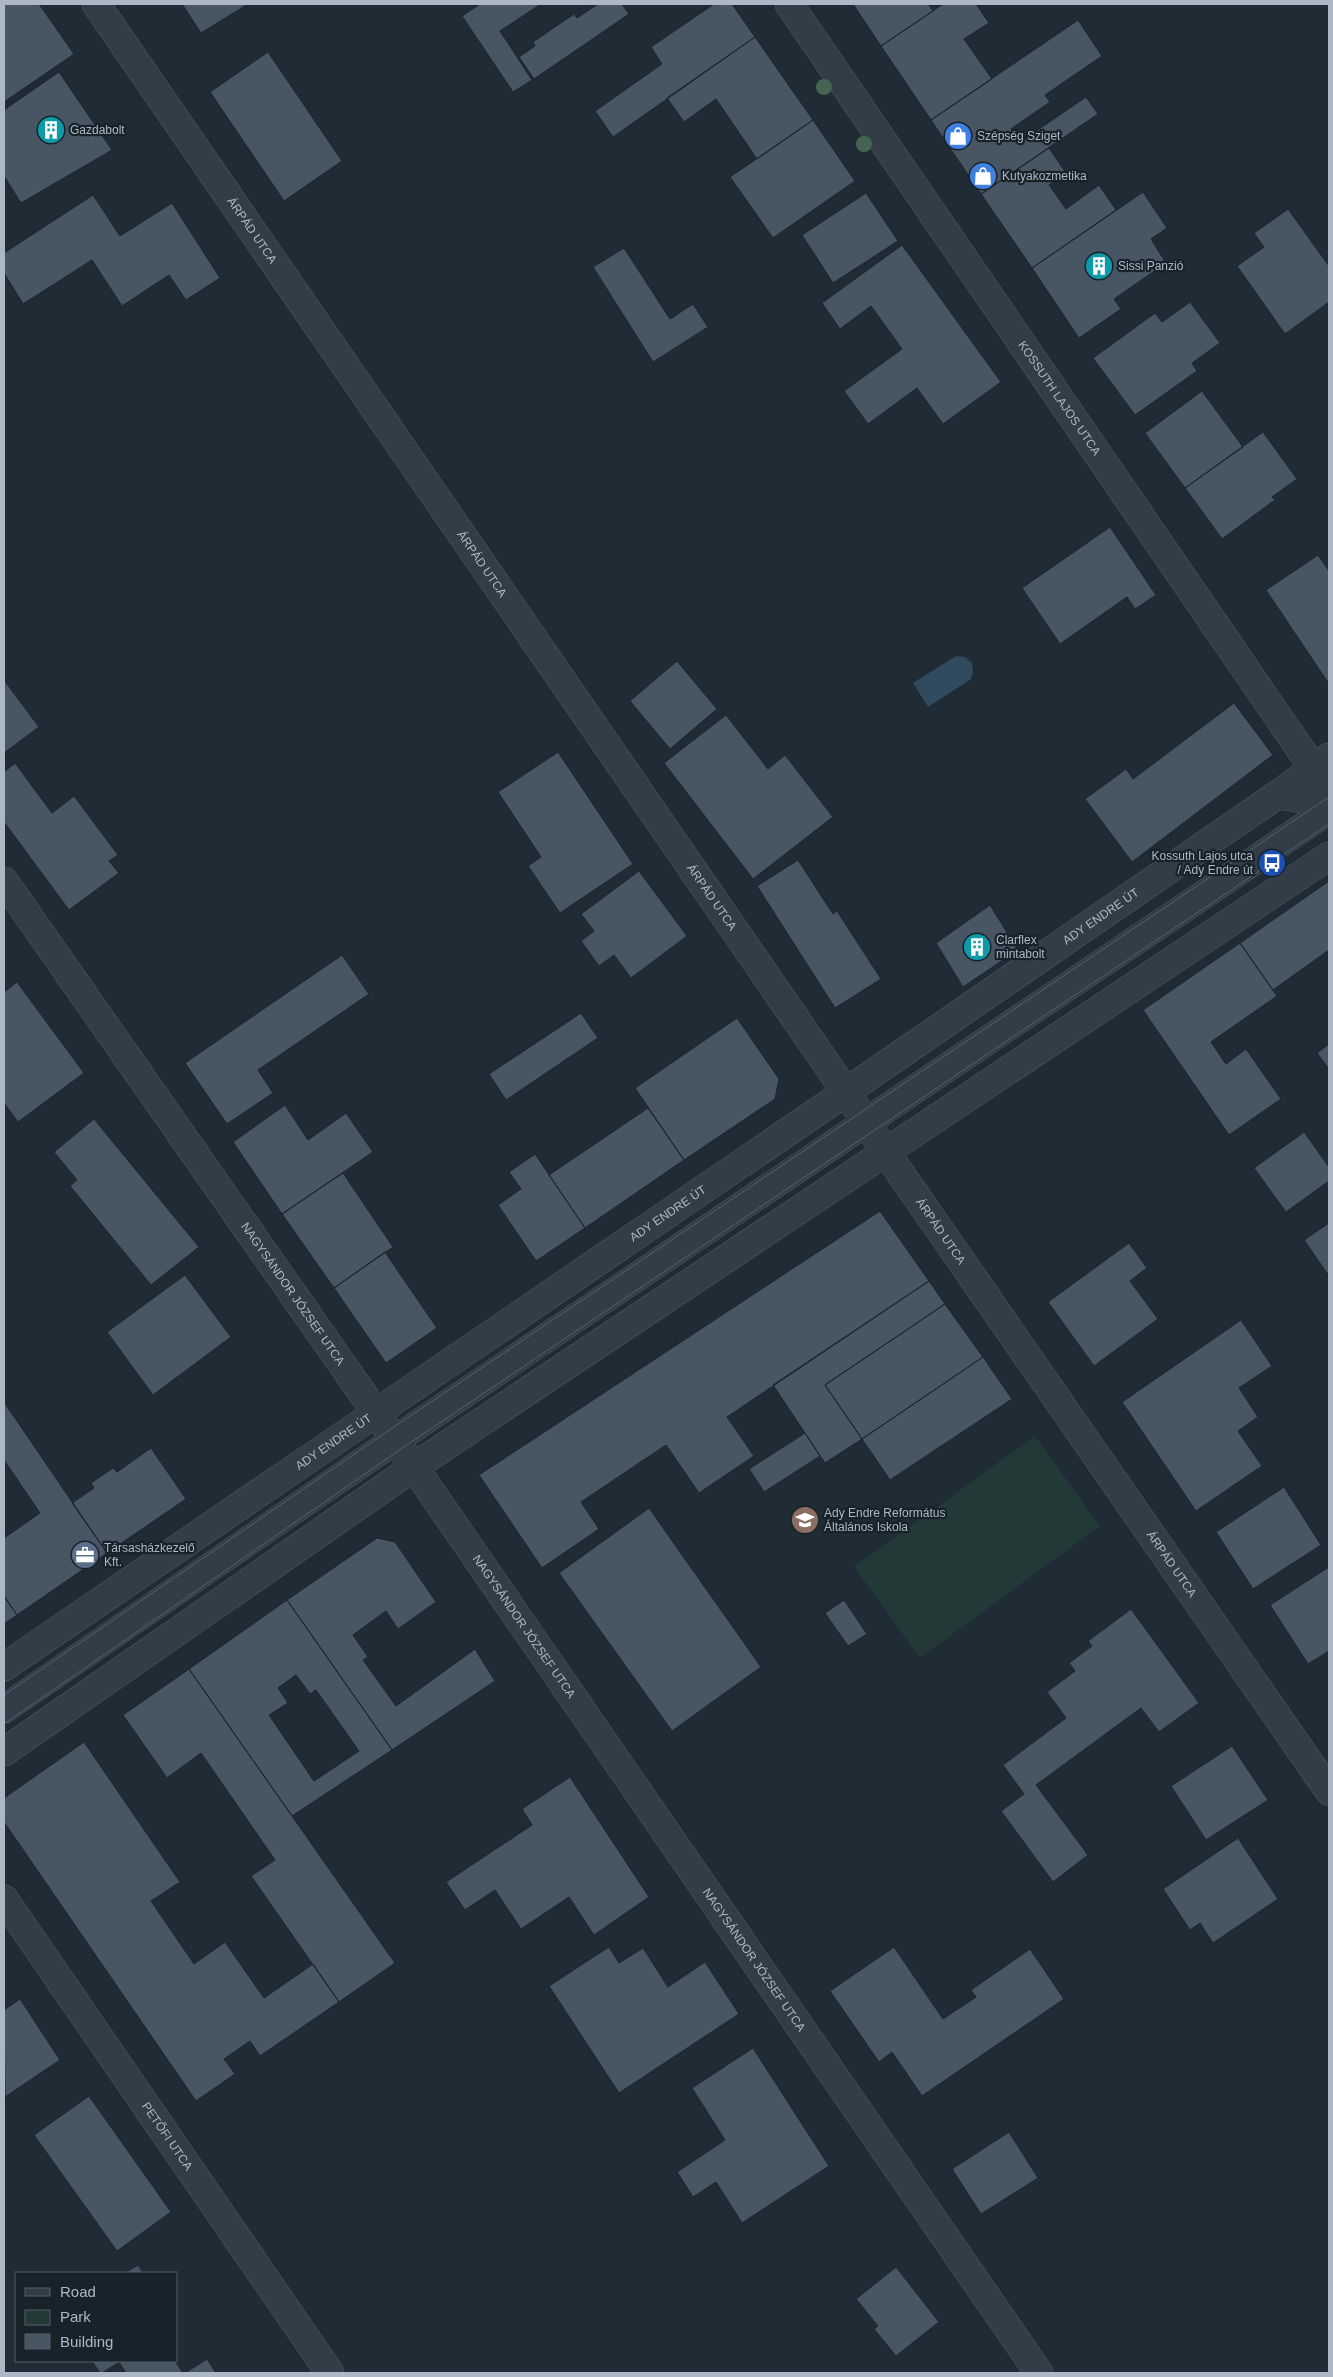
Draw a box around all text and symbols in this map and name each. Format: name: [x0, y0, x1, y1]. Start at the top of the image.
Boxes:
building icon: Gazdabolt: [36, 115, 66, 145]
shop icon: Szépség Sziget: [943, 121, 973, 151]
place label: Gazdabolt: [70, 123, 125, 137]
place label: Szépség Sziget: [977, 129, 1061, 143]
shop icon: Kutyakozmetika: [968, 161, 998, 191]
place label: Kutyakozmetika: [1002, 169, 1087, 183]
street label: ÁRPÁD UTCA: [224, 194, 280, 266]
building icon: Sissi Panzió: [1084, 251, 1114, 281]
place label: Sissi Panzió: [1118, 259, 1184, 273]
street label: KOSSUTH LAJOS UTCA: [1015, 338, 1104, 458]
street label: ÁRPÁD UTCA: [454, 527, 510, 600]
bus stop icon: Kossuth Lajos utca / Ady Endre út: [1257, 848, 1287, 878]
place label: Kossuth Lajos utca / Ady Endre út: [1152, 849, 1254, 877]
street label: ÁRPÁD UTCA: [684, 861, 740, 933]
street label: ADY ENDRE ÚT: [1060, 885, 1142, 948]
building icon: Clarflex mintabolt: [962, 932, 992, 962]
place label: Clarflex mintabolt: [996, 933, 1045, 961]
street label: ADY ENDRE ÚT: [627, 1182, 709, 1245]
street label: ÁRPÁD UTCA: [913, 1195, 969, 1267]
street label: NAGYSÁNDOR JÓZSEF UTCA: [238, 1220, 348, 1368]
street label: ADY ENDRE ÚT: [293, 1411, 375, 1473]
school or university icon: Ady Endre Református Általános Iskola: [790, 1505, 820, 1535]
place label: Ady Endre Református Általános Iskola: [824, 1506, 945, 1534]
street label: ÁRPÁD UTCA: [1144, 1528, 1199, 1600]
office icon: Társasházkezelő Kft.: [70, 1540, 100, 1570]
place label: Társasházkezelő Kft.: [104, 1541, 195, 1569]
street label: NAGYSÁNDOR JÓZSEF UTCA: [470, 1552, 578, 1701]
street label: NAGYSÁNDOR JÓZSEF UTCA: [700, 1886, 808, 2034]
street label: PETŐFI UTCA: [139, 2100, 195, 2173]
legend: [15, 2272, 178, 2362]
text: Road: [60, 2283, 96, 2300]
text: Park: [60, 2308, 91, 2325]
text: Building: [60, 2333, 113, 2350]

